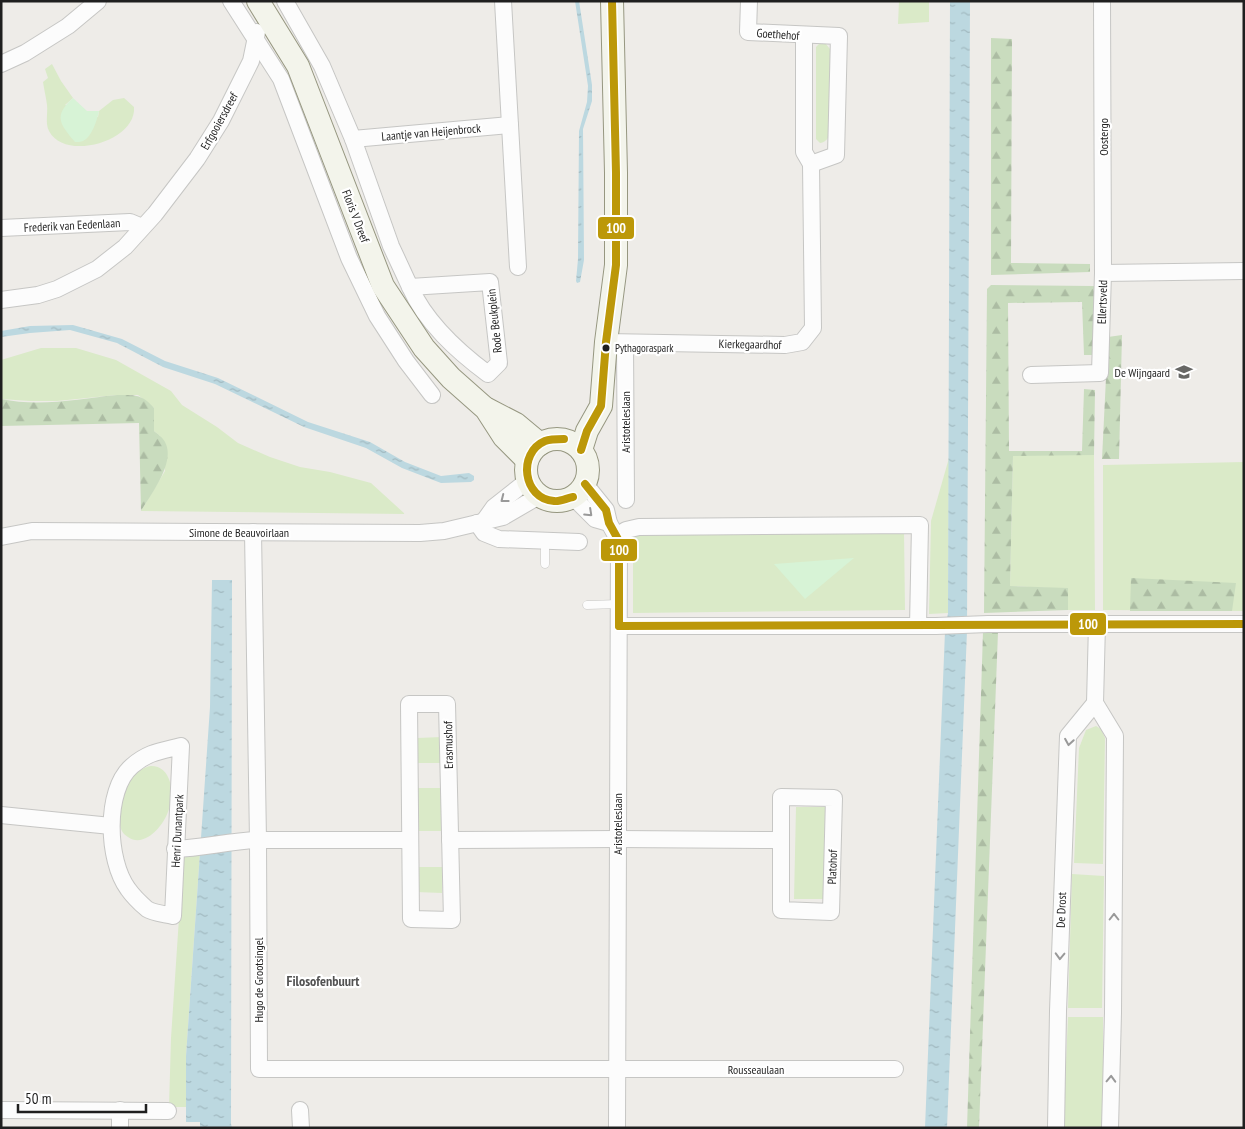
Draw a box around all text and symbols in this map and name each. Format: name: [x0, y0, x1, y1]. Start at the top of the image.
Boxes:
street label: Goethehof: [756, 25, 801, 43]
street label: Erfgooiersdreef: [197, 89, 241, 152]
street label: Oostergo: [1096, 118, 1111, 156]
street label: Laantje van Heijenbrock: [381, 120, 482, 144]
street label: Floris V Dreef: [339, 187, 373, 245]
street label: Frederik van Eedenlaan: [23, 215, 121, 235]
line badge: 100: [597, 216, 635, 240]
text: 100: [606, 219, 626, 237]
street label: Ellertsveld: [1094, 280, 1110, 324]
street label: Rode Beukplein: [483, 288, 505, 354]
street label: Kierkegaardhof: [718, 336, 782, 352]
place label: Pythagoraspark: [615, 341, 674, 355]
marker: Pythagoraspark: [601, 343, 611, 353]
school or university icon: De Wijngaard: [1174, 362, 1194, 382]
place label: De Wijngaard: [1115, 365, 1170, 380]
street label: Aristoteleslaan: [618, 391, 633, 453]
one-way arrow: [501, 494, 510, 502]
one-way arrow: [583, 507, 592, 516]
street label: Simone de Beauvoirlaan: [189, 525, 289, 540]
line badge: 100: [600, 538, 638, 562]
text: 100: [609, 541, 629, 559]
line badge: 100: [1069, 612, 1107, 636]
text: 100: [1078, 615, 1098, 633]
street label: Erasmushof: [440, 720, 456, 769]
one-way arrow: [1064, 738, 1074, 746]
street label: Aristoteleslaan: [610, 793, 625, 855]
street label: Henri Dunantpark: [168, 794, 186, 868]
street label: Platohof: [824, 848, 840, 885]
street label: De Drost: [1053, 891, 1069, 928]
one-way arrow: [1109, 912, 1119, 920]
street label: Hugo de Grootsingel: [251, 937, 266, 1022]
one-way arrow: [1054, 953, 1065, 961]
district label: Filosofenbuurt: [287, 972, 359, 990]
street label: Rousseaulaan: [728, 1062, 784, 1077]
one-way arrow: [1106, 1075, 1117, 1083]
scale bar: [18, 1082, 145, 1114]
text: 50 m: [25, 1089, 51, 1108]

